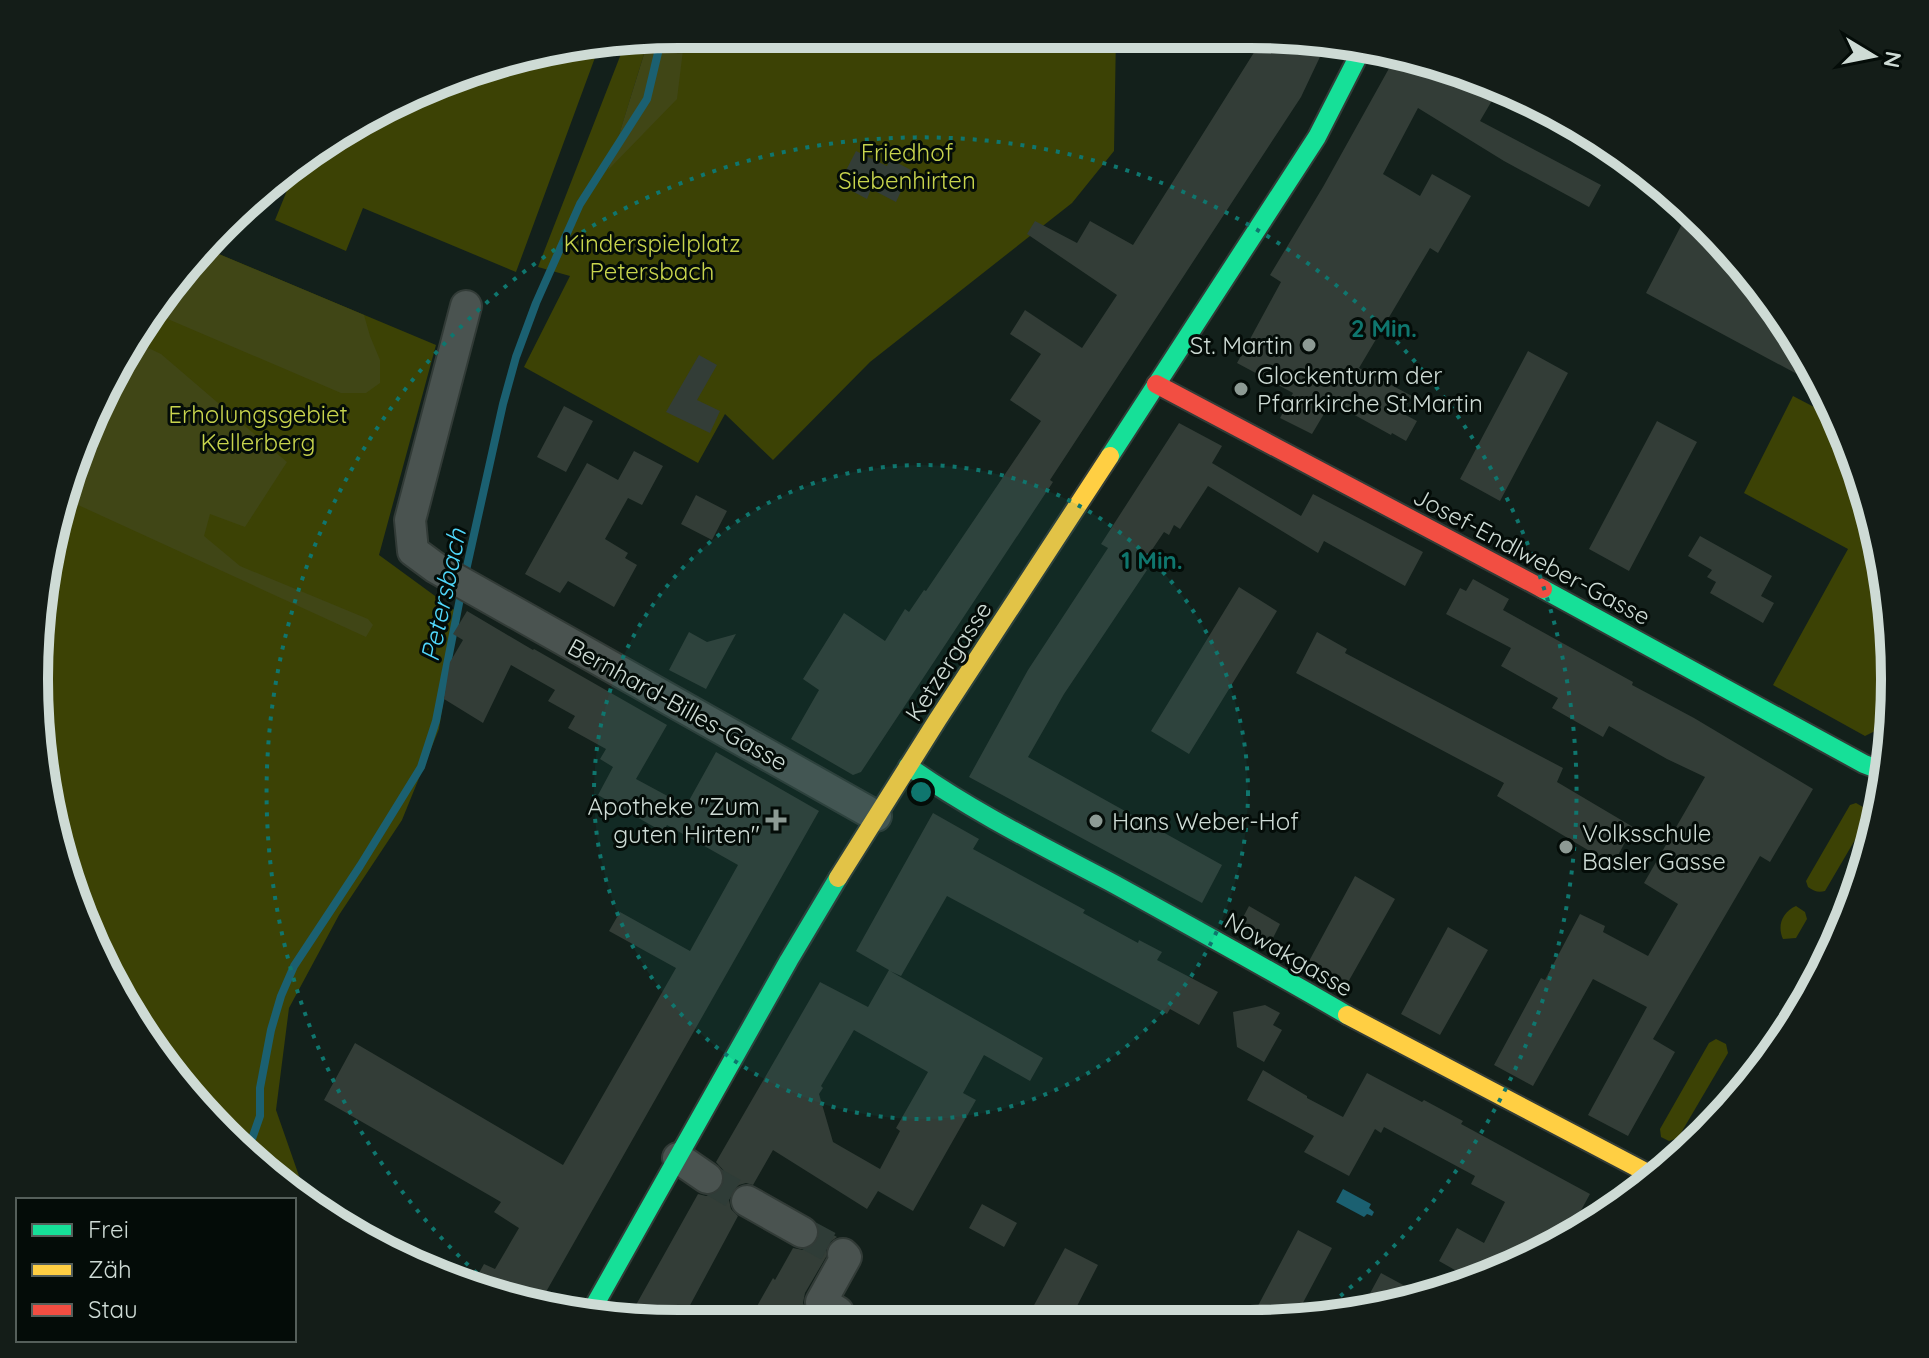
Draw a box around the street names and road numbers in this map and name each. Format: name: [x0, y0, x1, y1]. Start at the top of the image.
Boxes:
street label: Josef-Endlweber-Gasse: [1408, 481, 1656, 631]
street label: Ketzergasse: [898, 596, 998, 726]
street label: Bernhard-Billes-Gasse: [563, 631, 793, 777]
street label: Nowakgasse: [1220, 905, 1358, 1003]

